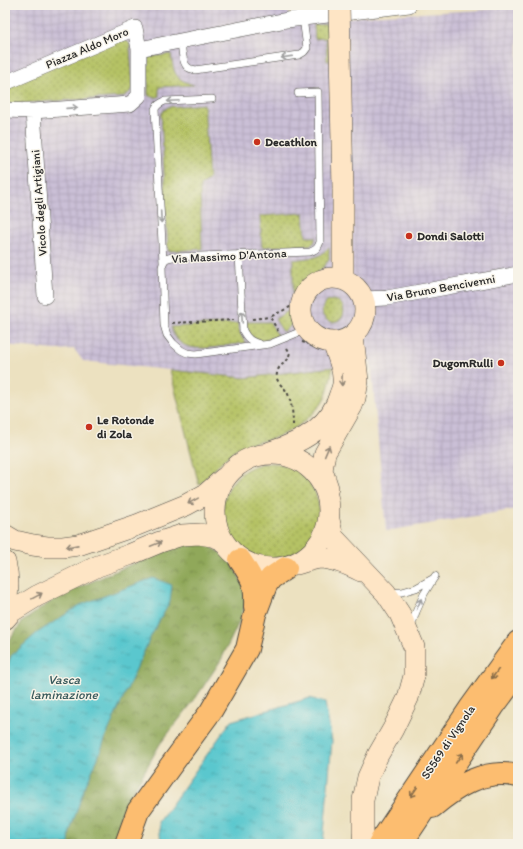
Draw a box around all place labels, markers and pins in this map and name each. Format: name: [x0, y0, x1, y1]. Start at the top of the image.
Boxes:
place label: Decathlon: [265, 135, 318, 149]
marker: Decathlon: [252, 137, 262, 147]
place label: Dondi Salotti: [417, 229, 484, 243]
marker: Dondi Salotti: [404, 231, 414, 241]
place label: DugomRulli: [433, 356, 493, 371]
marker: DugomRulli: [496, 358, 506, 368]
place label: Le Rotonde di Zola: [97, 413, 155, 441]
marker: Le Rotonde di Zola: [84, 422, 94, 432]

